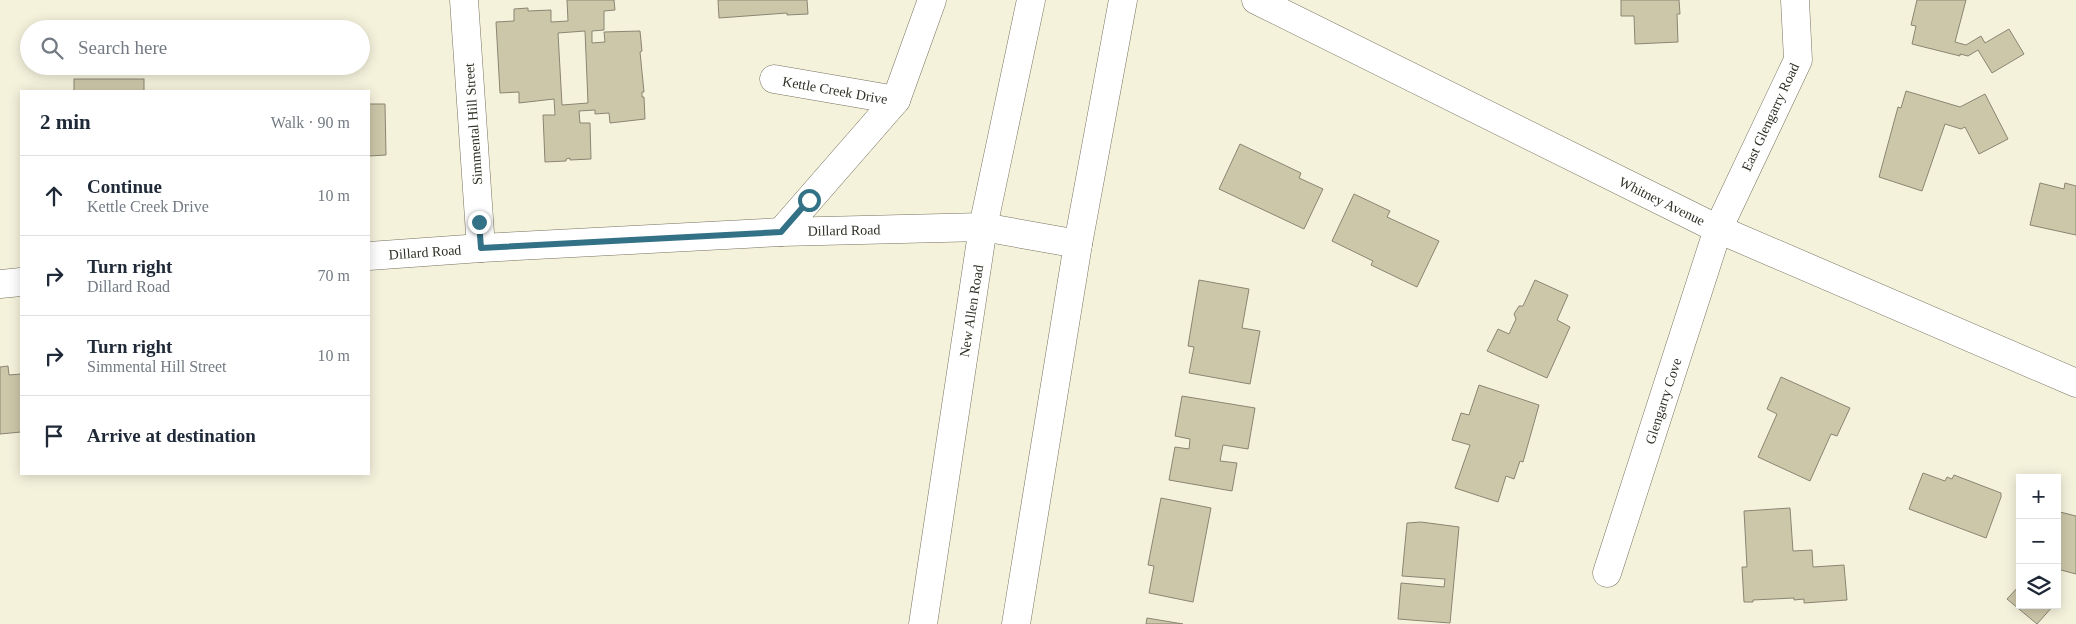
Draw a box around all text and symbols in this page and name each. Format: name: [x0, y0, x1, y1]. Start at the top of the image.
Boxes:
search box: [20, 20, 370, 75]
icon: search: [38, 34, 66, 62]
text: Search here: [78, 37, 167, 58]
street label: East Glengarry Road: [1739, 61, 1802, 174]
street label: Simmental Hill Street: [462, 62, 485, 185]
street label: Kettle Creek Drive: [781, 74, 889, 107]
text: 2 min: [40, 110, 91, 134]
text: Walk · 90 m: [271, 114, 350, 131]
street label: Whitney Avenue: [1617, 174, 1707, 229]
text: Continue: [87, 176, 162, 197]
icon: ahead: [40, 182, 68, 210]
text: 10 m: [318, 187, 350, 204]
route start: [798, 189, 821, 212]
text: Kettle Creek Drive: [87, 198, 209, 215]
route end: [468, 211, 491, 234]
street label: Dillard Road: [808, 222, 880, 239]
street label: Dillard Road: [388, 242, 462, 263]
text: Turn right: [87, 256, 172, 277]
icon: right: [40, 262, 68, 290]
street label: New Allen Road: [957, 264, 986, 358]
text: 70 m: [318, 267, 350, 284]
text: Dillard Road: [87, 278, 170, 295]
text: Turn right: [87, 336, 172, 357]
icon: right: [40, 342, 68, 370]
text: 10 m: [318, 347, 350, 364]
street label: Glengarry Cove: [1642, 356, 1684, 446]
text: Simmental Hill Street: [87, 358, 227, 375]
icon: arrive: [40, 422, 68, 450]
text: Arrive at destination: [87, 425, 256, 446]
map controls: [2016, 474, 2061, 609]
button: +: [2016, 474, 2061, 519]
button: −: [2016, 519, 2061, 564]
button: layers: [2016, 564, 2061, 609]

